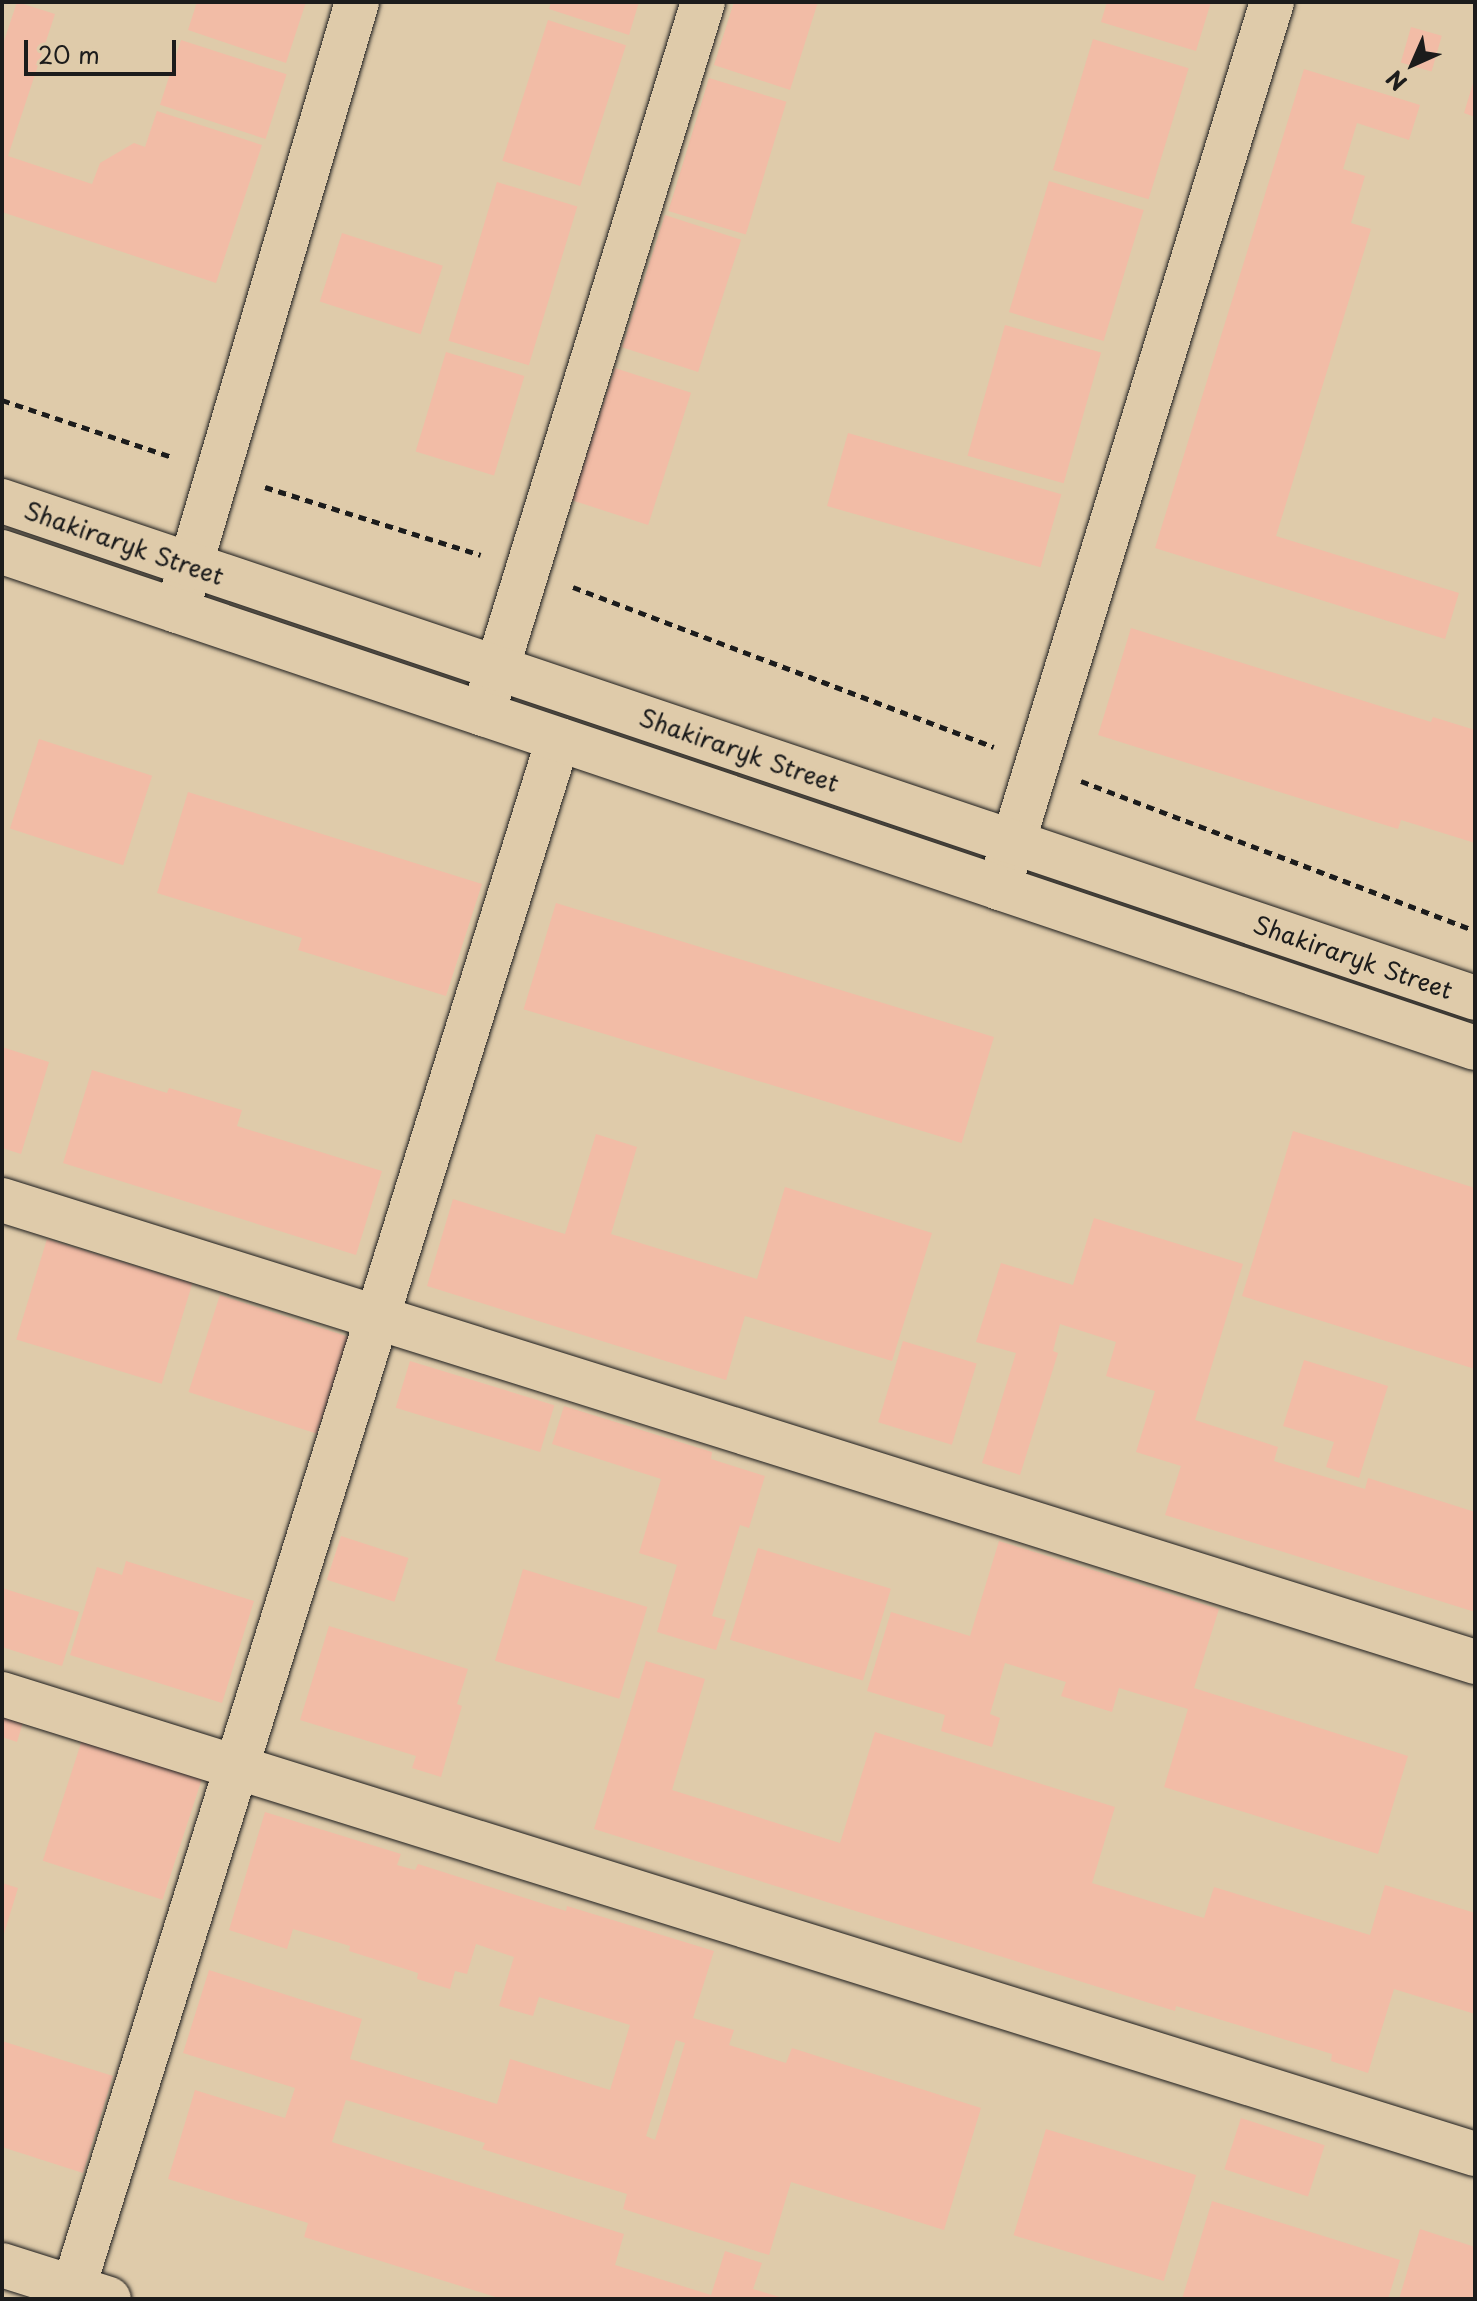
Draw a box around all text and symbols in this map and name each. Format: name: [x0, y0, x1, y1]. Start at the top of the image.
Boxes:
scale bar: [28, 24, 180, 74]
north arrow: [1373, 24, 1453, 104]
text: 20 m: [38, 36, 100, 72]
text: N: [1378, 63, 1414, 99]
street label: Shakiraryk Street: [20, 495, 228, 591]
street label: Shakiraryk Street: [635, 702, 843, 798]
street label: Shakiraryk Street: [1249, 909, 1457, 1005]

